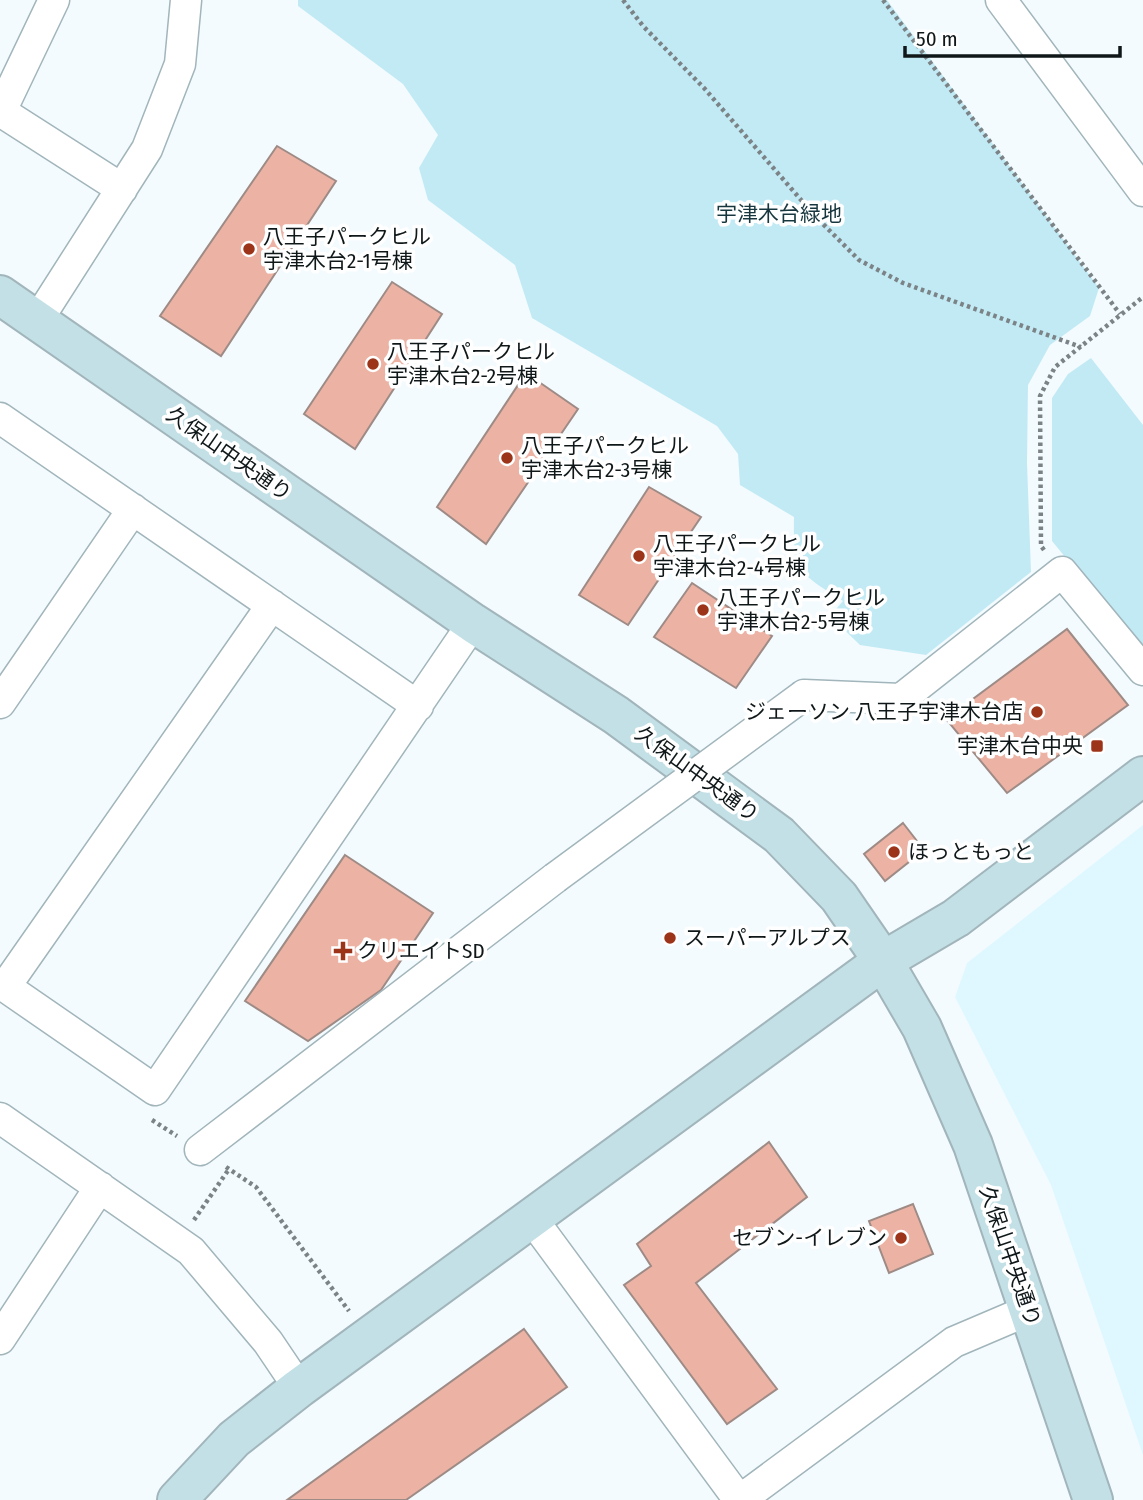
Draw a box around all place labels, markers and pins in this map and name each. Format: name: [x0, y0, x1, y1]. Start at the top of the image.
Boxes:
place label: 八王子パークヒル 宇津木台2-1号棟: [263, 224, 431, 274]
marker: 八王子パークヒル 宇津木台2-1号棟: [241, 241, 257, 257]
place label: 八王子パークヒル 宇津木台2-2号棟: [387, 339, 555, 389]
marker: 八王子パークヒル 宇津木台2-2号棟: [365, 356, 381, 372]
place label: 八王子パークヒル 宇津木台2-3号棟: [521, 433, 689, 483]
marker: 八王子パークヒル 宇津木台2-3号棟: [499, 450, 515, 466]
place label: 八王子パークヒル 宇津木台2-4号棟: [653, 531, 821, 581]
marker: 八王子パークヒル 宇津木台2-4号棟: [631, 548, 647, 564]
place label: 八王子パークヒル 宇津木台2-5号棟: [717, 585, 885, 635]
marker: 八王子パークヒル 宇津木台2-5号棟: [695, 602, 711, 618]
place label: ジェーソン 八王子宇津木台店: [745, 699, 1023, 725]
marker: ジェーソン 八王子宇津木台店: [1029, 704, 1045, 720]
place label: 宇津木台中央: [957, 733, 1083, 759]
marker: 宇津木台中央: [1089, 738, 1105, 754]
place label: ほっともっと: [908, 839, 1034, 865]
marker: ほっともっと: [886, 844, 902, 860]
place label: スーパーアルプス: [684, 925, 851, 951]
marker: スーパーアルプス: [662, 930, 678, 946]
place label: クリエイトSD: [357, 938, 485, 964]
marker: クリエイトSD: [335, 943, 351, 959]
place label: セブン-イレブン: [732, 1225, 887, 1251]
marker: セブン-イレブン: [893, 1230, 909, 1246]

